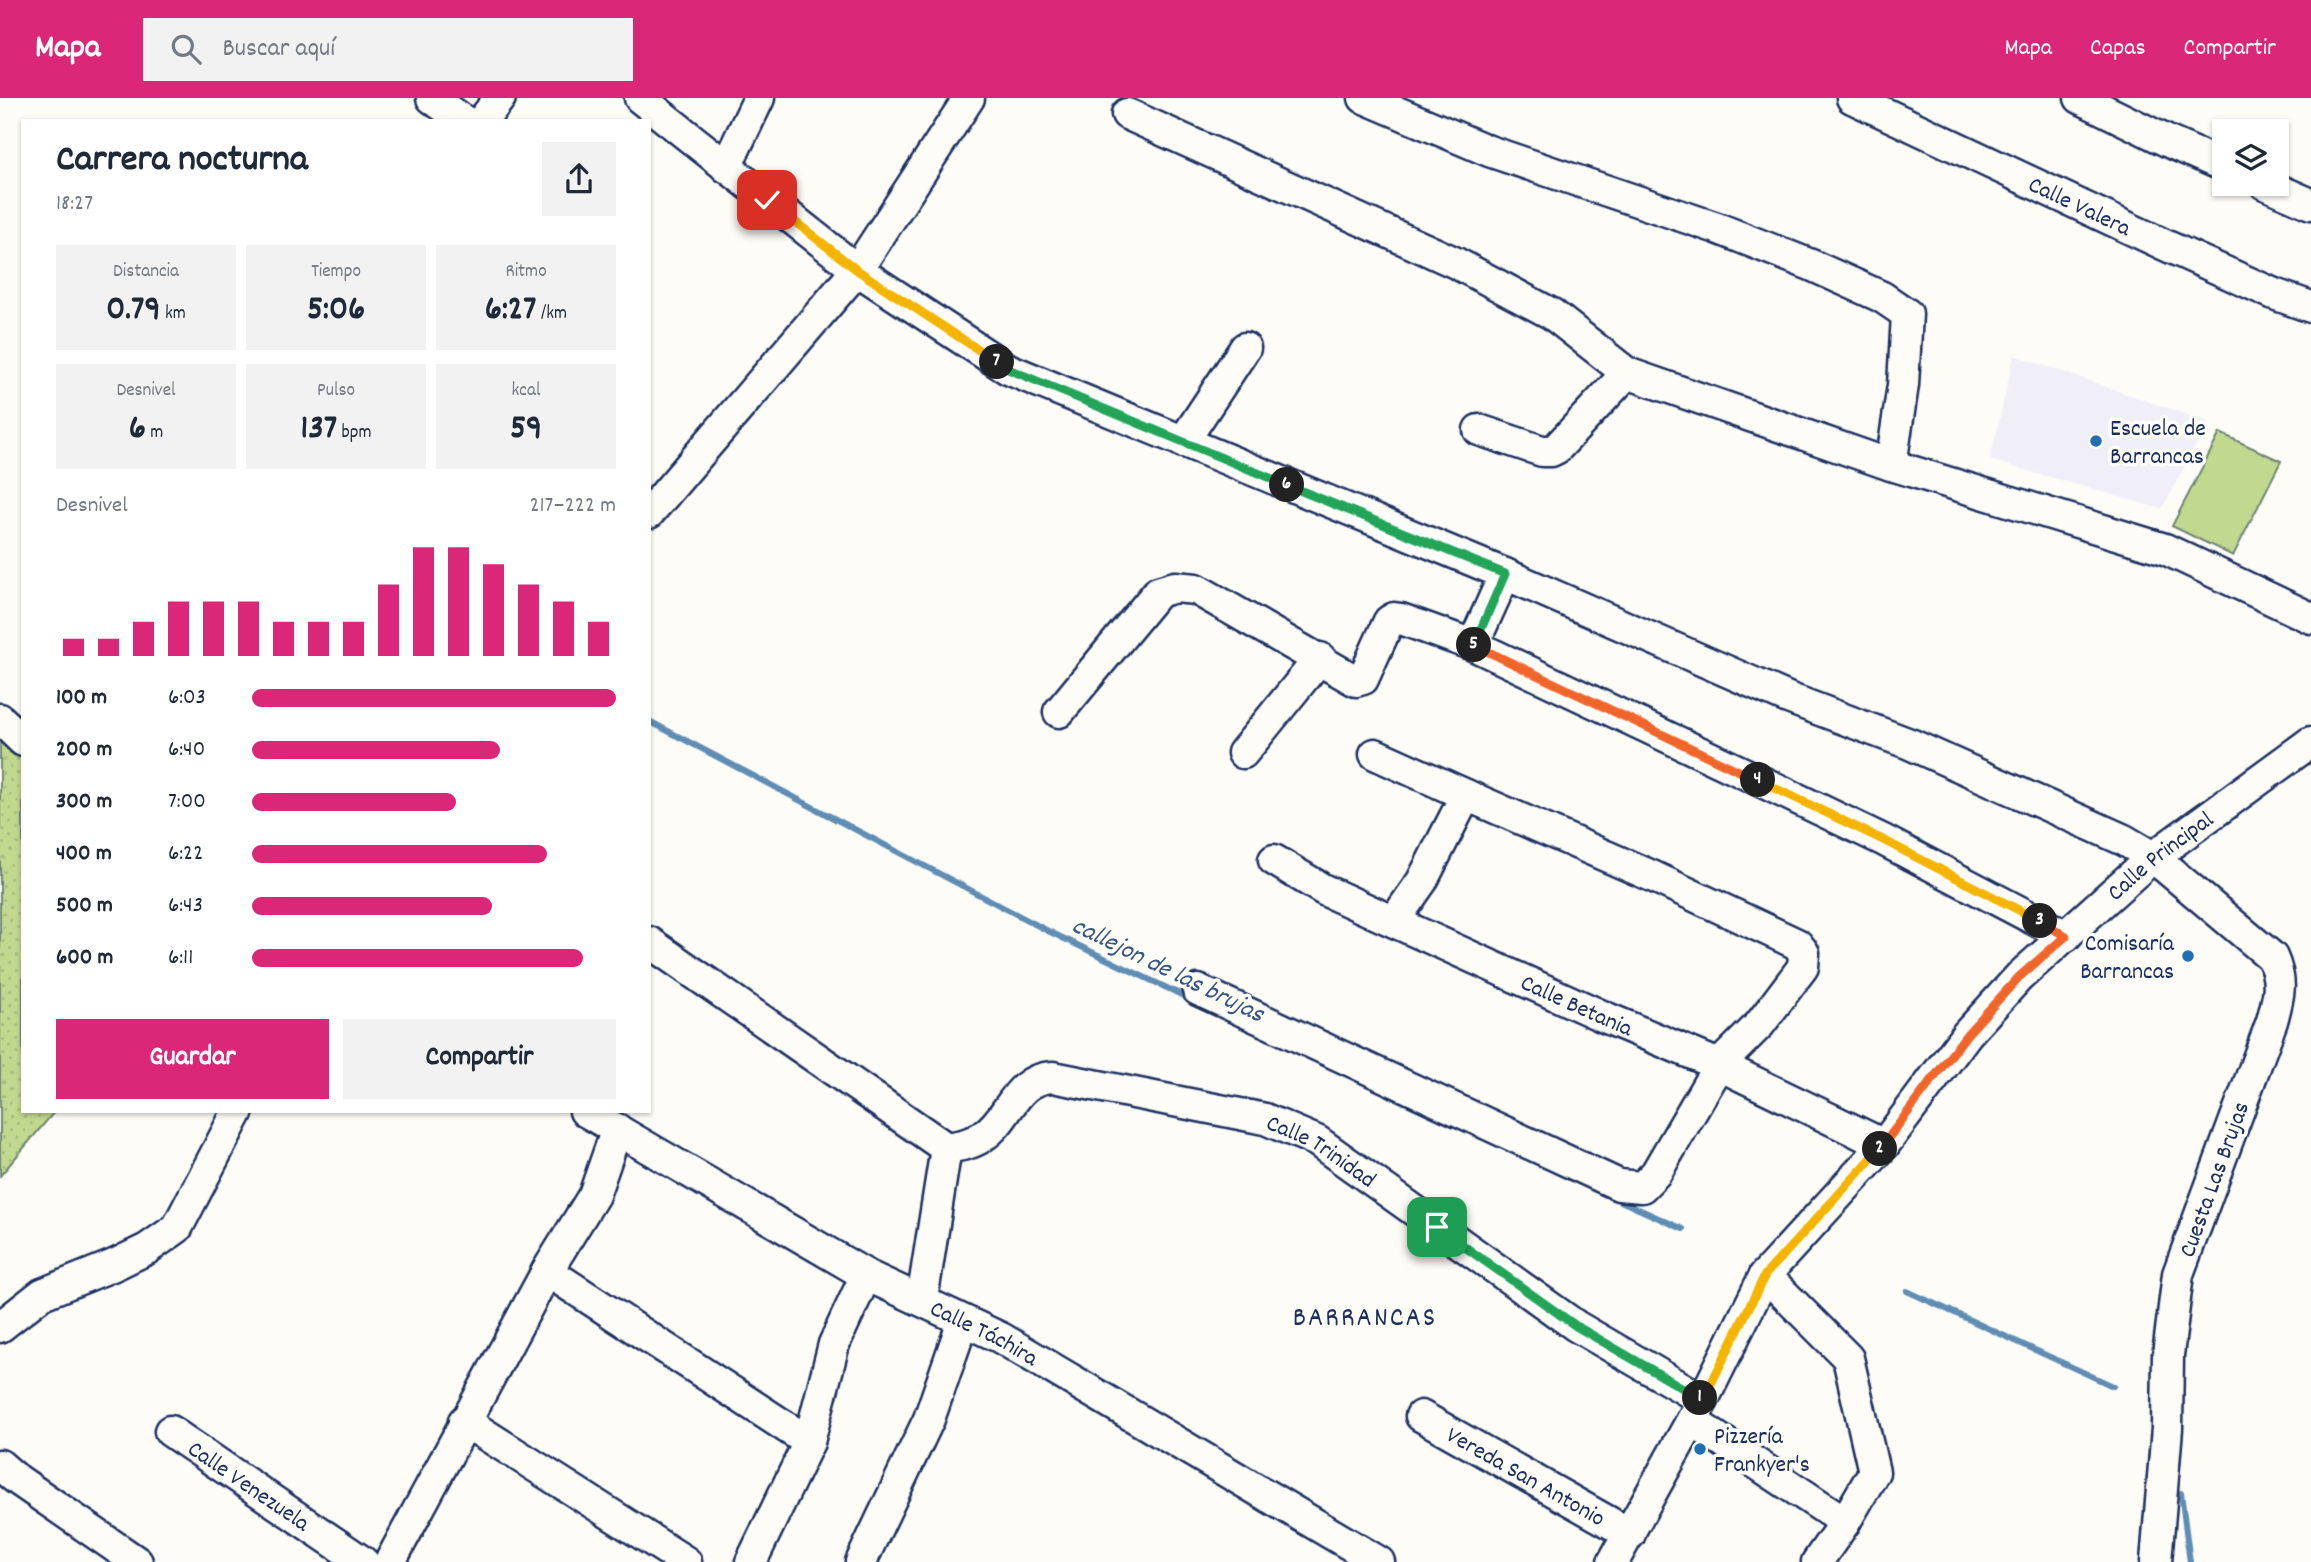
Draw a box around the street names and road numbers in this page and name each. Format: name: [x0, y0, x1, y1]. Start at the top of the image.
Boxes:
street label: Calle Valera: [2022, 169, 2136, 247]
street label: Calle Principal: [2101, 804, 2222, 910]
street label: Calle Betania: [1514, 967, 1638, 1047]
street label: Cuesta Las Brujas: [2172, 1097, 2260, 1263]
street label: Calle Trinidad: [1260, 1107, 1382, 1198]
street label: Calle Táchira: [924, 1293, 1044, 1377]
street label: Vereda San Antonio: [1439, 1420, 1611, 1537]
street label: Calle Venezuela: [180, 1434, 316, 1542]

